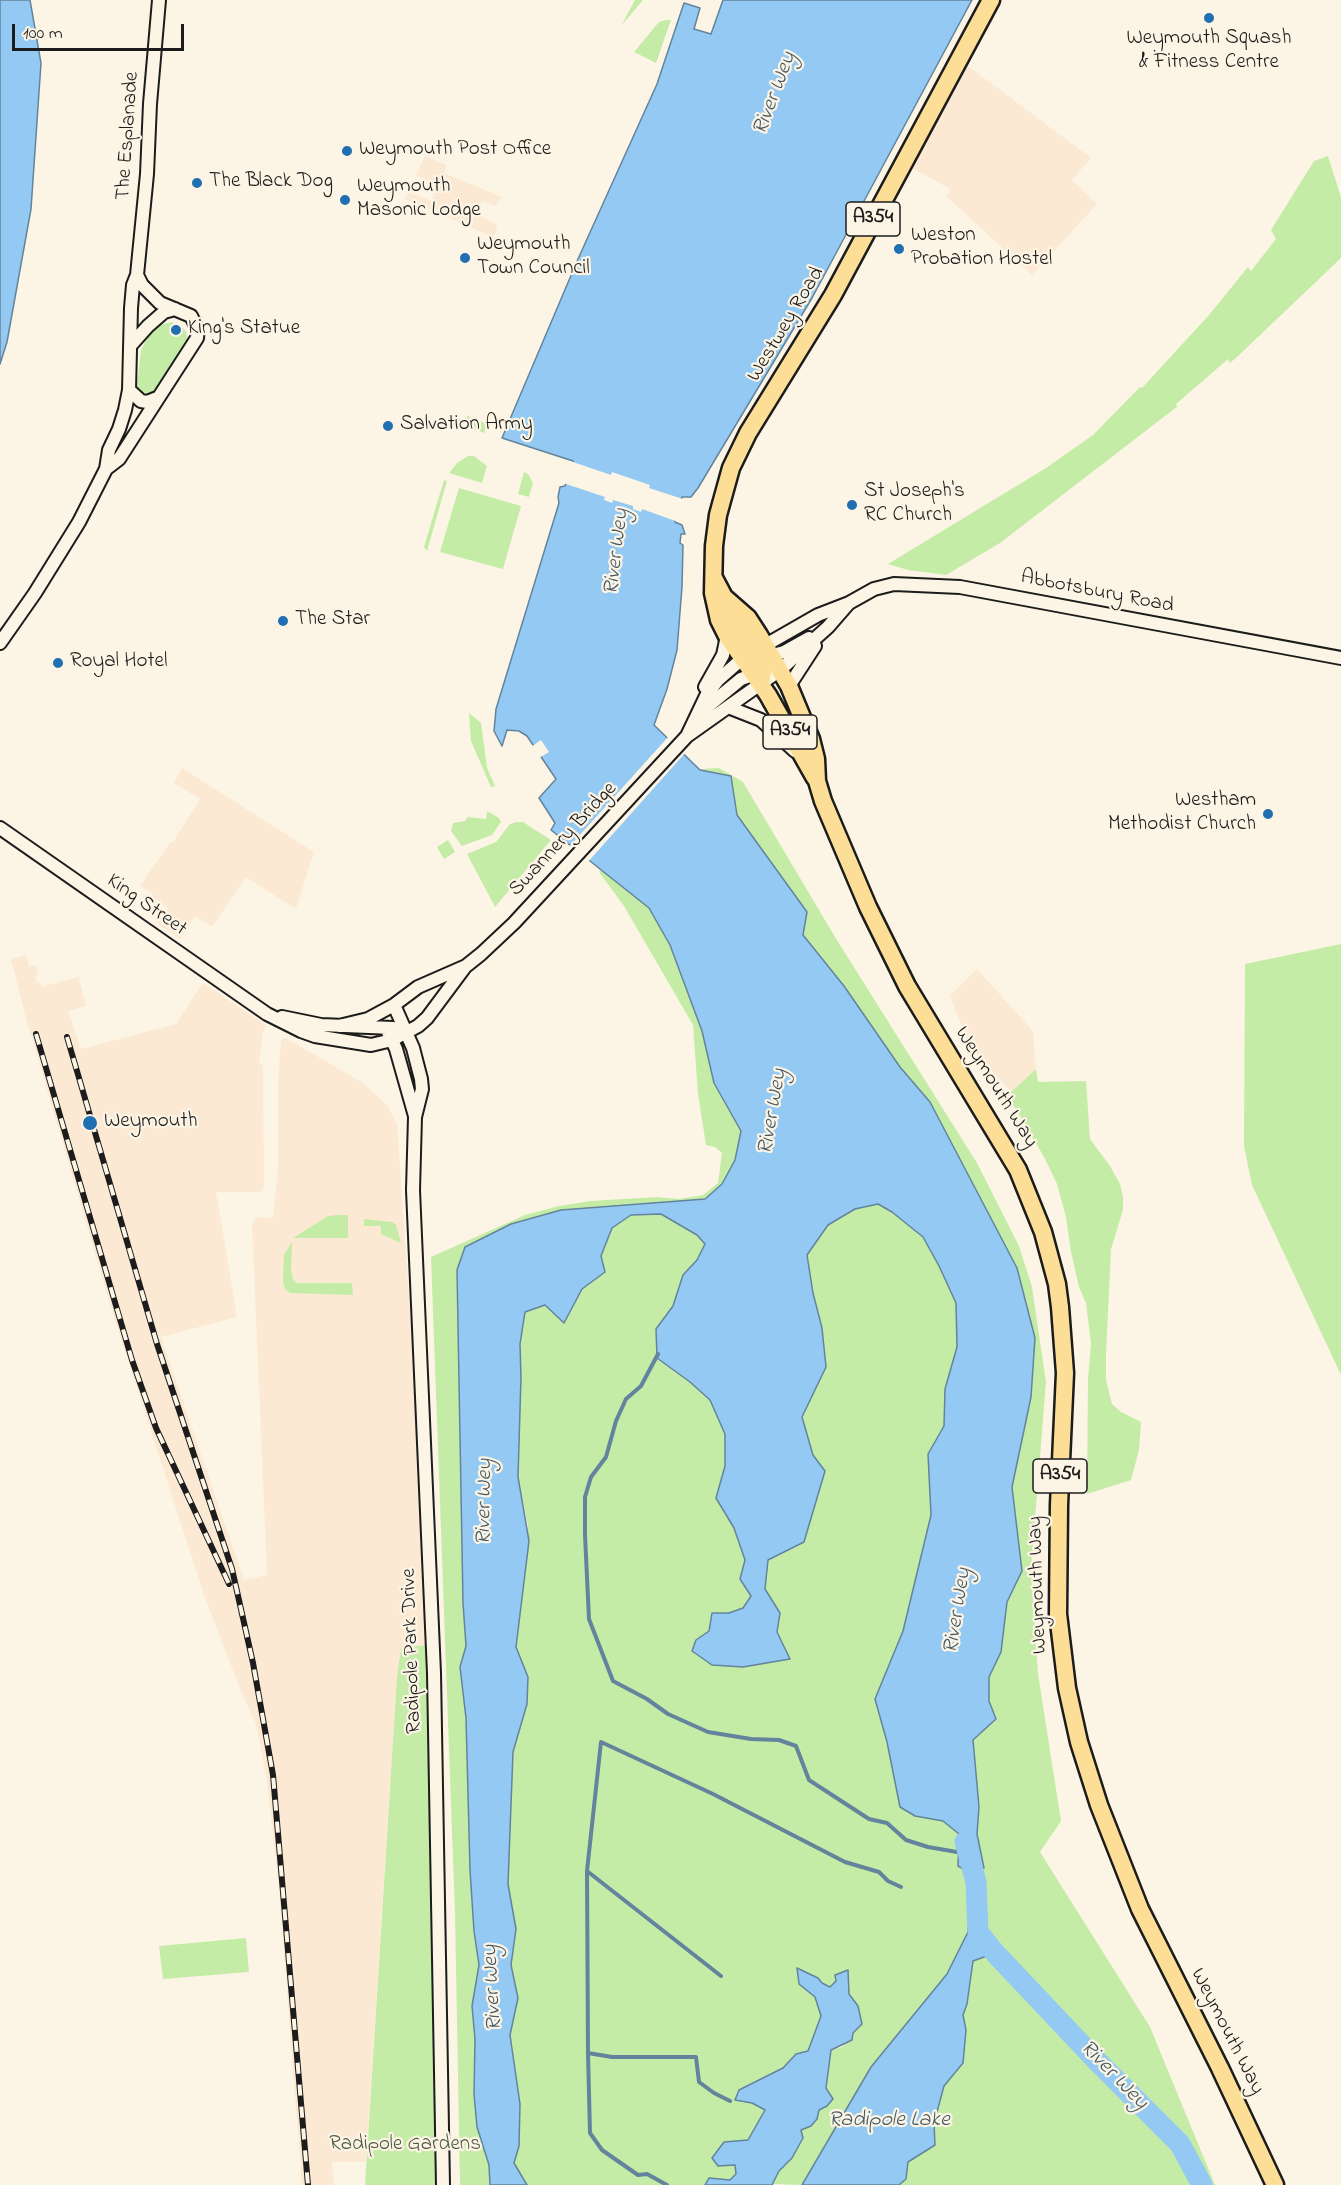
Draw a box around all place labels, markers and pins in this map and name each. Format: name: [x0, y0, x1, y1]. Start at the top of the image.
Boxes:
marker: Weymouth Squash & Fitness Centre: [1202, 11, 1216, 25]
place label: Weymouth Squash & Fitness Centre: [1127, 27, 1291, 77]
place label: Weymouth Post Office: [359, 138, 551, 164]
marker: Weymouth Post Office: [340, 144, 354, 158]
place label: The Black Dog: [209, 170, 333, 196]
place label: Weymouth Masonic Lodge: [357, 175, 481, 225]
marker: The Black Dog: [190, 176, 204, 190]
marker: Weymouth Masonic Lodge: [338, 193, 352, 207]
place label: Weston Probation Hostel: [911, 224, 1052, 274]
place label: Weymouth Town Council: [477, 233, 590, 283]
marker: Weston Probation Hostel: [892, 242, 906, 256]
marker: Weymouth Town Council: [458, 251, 472, 265]
place label: King's Statue: [188, 317, 300, 343]
marker: King's Statue: [169, 323, 183, 337]
place label: Salvation Army: [400, 413, 533, 439]
marker: Salvation Army: [381, 419, 395, 433]
place label: St Joseph's RC Church: [864, 480, 965, 530]
marker: St Joseph's RC Church: [845, 498, 859, 512]
place label: The Star: [295, 608, 370, 634]
marker: The Star: [276, 614, 290, 628]
place label: Royal Hotel: [70, 650, 167, 676]
marker: Royal Hotel: [51, 656, 65, 670]
place label: Westham Methodist Church: [1108, 789, 1256, 839]
marker: Westham Methodist Church: [1261, 807, 1275, 821]
place label: Weymouth: [104, 1110, 198, 1136]
marker: Weymouth: [81, 1114, 99, 1132]

